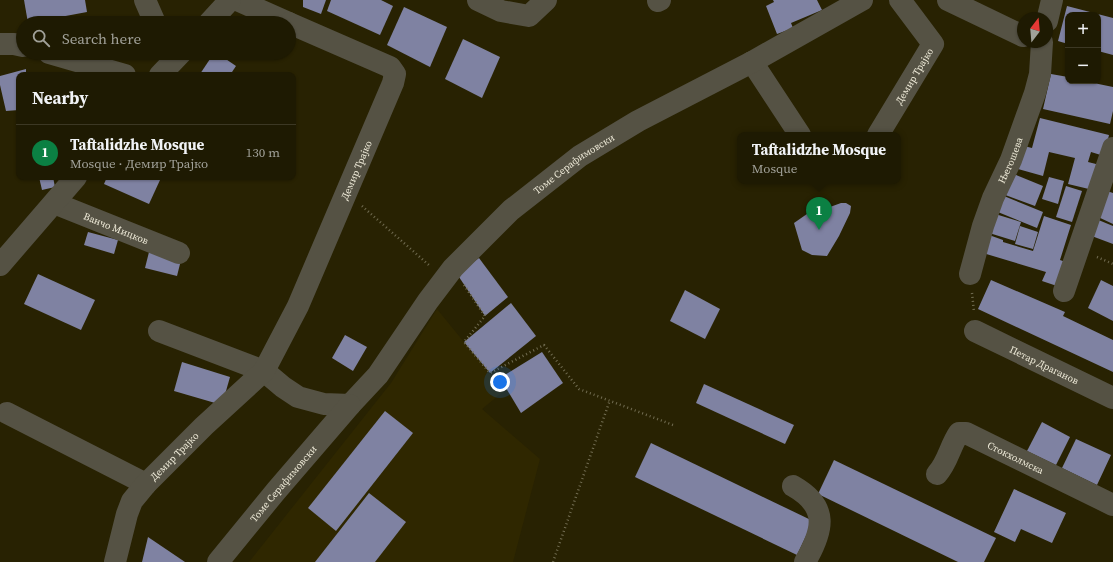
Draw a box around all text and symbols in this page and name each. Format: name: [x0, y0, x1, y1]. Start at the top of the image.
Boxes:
north arrow: [1017, 12, 1053, 48]
map controls: [1065, 12, 1101, 84]
button: +: [1065, 12, 1101, 48]
search box: [16, 16, 296, 60]
icon: search: [30, 27, 52, 49]
text: Search here: [62, 28, 141, 49]
street label: Демир Трајко: [892, 45, 936, 107]
button: −: [1065, 48, 1101, 84]
text: Nearby: [32, 86, 88, 110]
street label: Томе Серафимовски: [530, 130, 617, 197]
popup: [737, 132, 901, 184]
text: Taftalidzhe Mosque: [70, 134, 204, 155]
street label: Његошева: [994, 134, 1026, 185]
street label: Демир Трајко: [337, 138, 375, 202]
text: Taftalidzhe Mosque: [752, 139, 886, 160]
text: 1: [41, 144, 49, 161]
text: 130 m: [246, 144, 280, 161]
text: Mosque · Демир Трајко: [70, 155, 208, 172]
text: Mosque: [752, 160, 797, 177]
pin: 1: [806, 197, 832, 230]
street label: Ванчо Мицков: [82, 209, 151, 247]
street label: Петар Драганов: [1008, 342, 1081, 387]
your location: [490, 372, 510, 392]
street label: Демир Трајко: [147, 429, 201, 483]
street label: Стокхолмска: [985, 438, 1047, 477]
street label: Томе Серафимовски: [247, 442, 320, 525]

